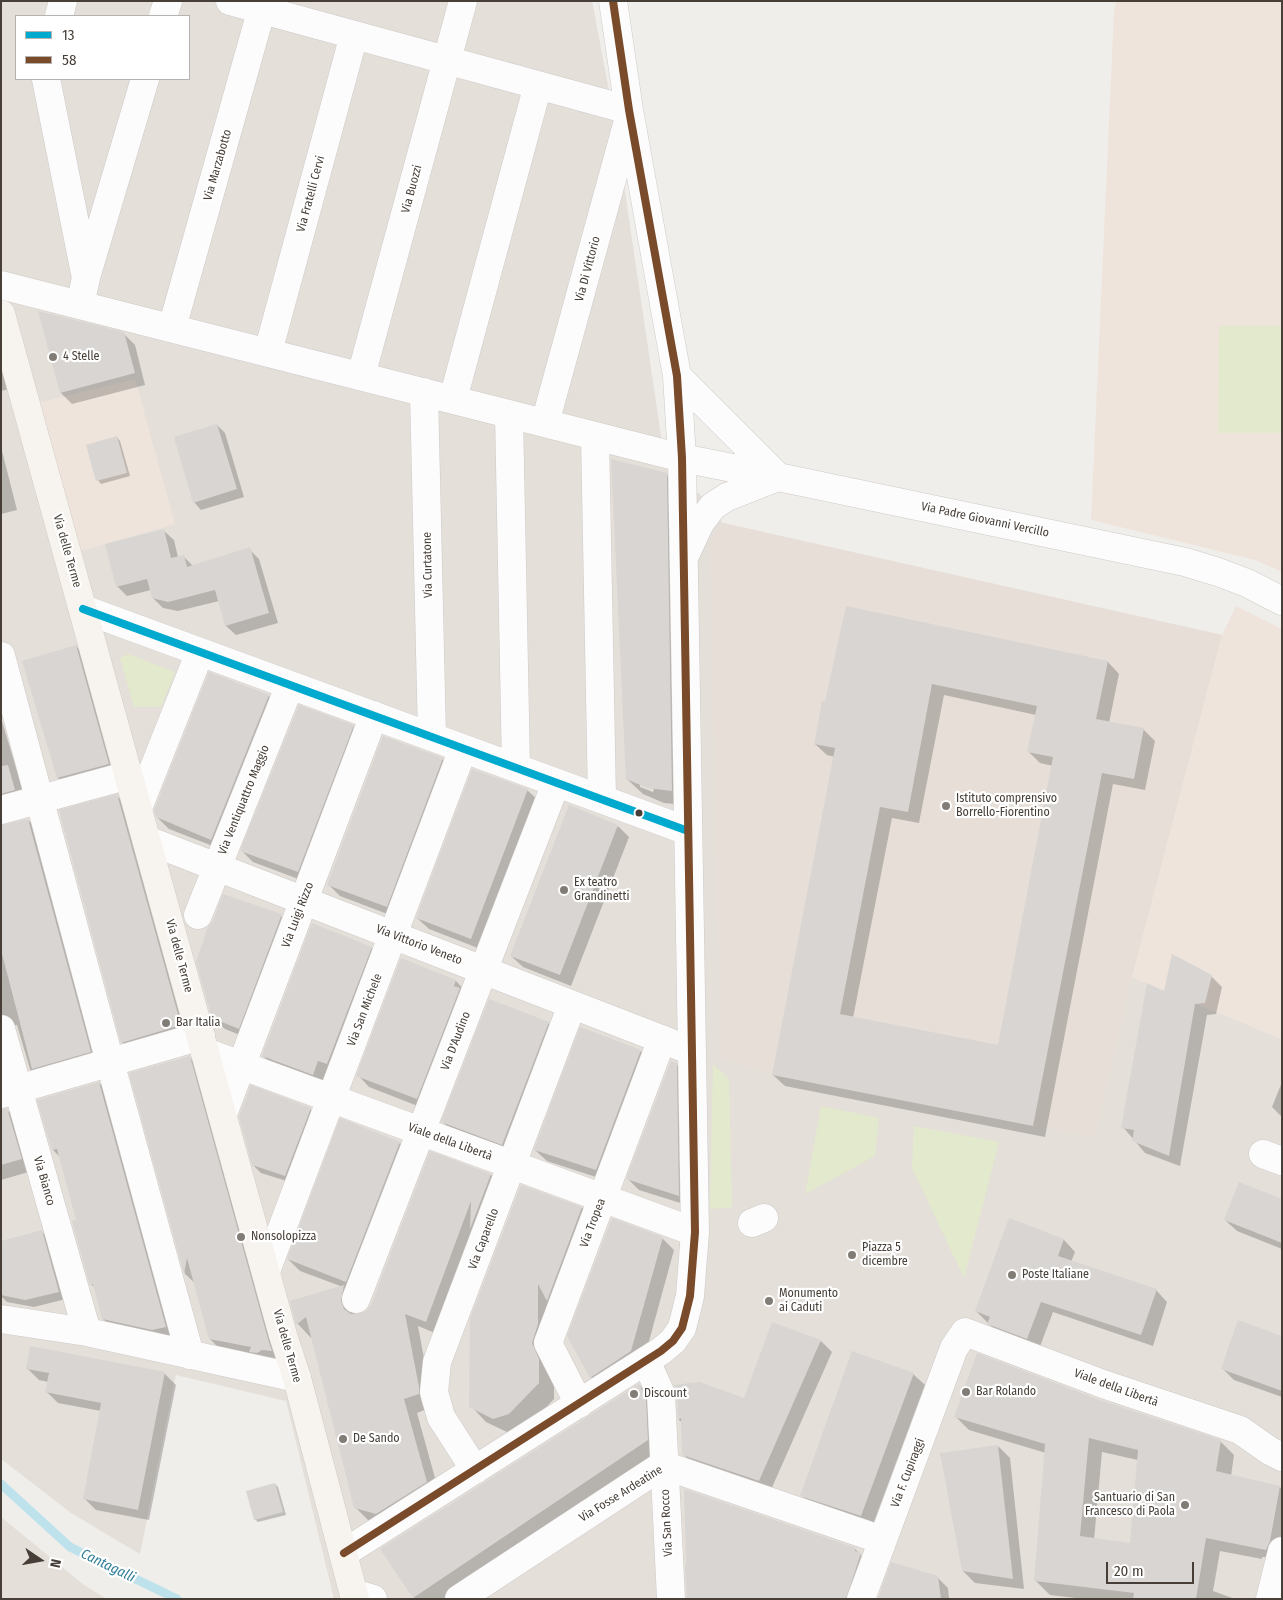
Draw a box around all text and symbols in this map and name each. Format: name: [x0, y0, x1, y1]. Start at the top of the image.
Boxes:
legend: [15, 15, 190, 80]
text: 13: [62, 26, 75, 44]
text: 58: [62, 51, 76, 69]
street label: Via Marzabotto: [201, 128, 235, 202]
street label: Via Fratelli Cervi: [294, 154, 328, 234]
street label: Via Buozzi: [399, 163, 425, 215]
street label: Via Di Vittorio: [572, 235, 604, 303]
place label: 4 Stelle: [63, 350, 99, 364]
marker: 4 Stelle: [47, 351, 59, 363]
street label: Via Padre Giovanni Vercillo: [920, 499, 1050, 541]
street label: Via delle Terme: [50, 513, 84, 589]
street label: Via Curtatone: [420, 532, 436, 598]
street label: Via Ventiquattro Maggio: [215, 743, 273, 857]
place label: Istituto comprensivo Borrello-Fiorentino: [956, 792, 1057, 820]
marker: Istituto comprensivo Borrello-Fiorentino: [940, 800, 952, 812]
unlabelled marker: [634, 808, 644, 818]
place label: Ex teatro Grandinetti: [574, 876, 629, 904]
street label: Via Luigi Rizzo: [279, 880, 317, 950]
marker: Ex teatro Grandinetti: [558, 884, 570, 896]
street label: Via delle Terme: [162, 918, 196, 994]
street label: Via Vittorio Veneto: [374, 922, 464, 968]
street label: Via San Michele: [345, 972, 385, 1048]
street label: Via D'Audino: [438, 1010, 474, 1072]
place label: Bar Italia: [176, 1016, 220, 1030]
marker: Bar Italia: [160, 1017, 172, 1029]
street label: Viale della Libertà: [406, 1120, 494, 1164]
street label: Via Bianco: [30, 1155, 58, 1207]
street label: Via Tropea: [577, 1196, 609, 1250]
street label: Via Caparello: [466, 1206, 502, 1272]
place label: Nonsolopizza: [251, 1230, 316, 1244]
marker: Nonsolopizza: [235, 1231, 247, 1243]
place label: Piazza 5 dicembre: [862, 1241, 908, 1269]
marker: Piazza 5 dicembre: [846, 1249, 858, 1261]
place label: Poste Italiane: [1022, 1268, 1089, 1282]
marker: Poste Italiane: [1006, 1269, 1018, 1281]
place label: Monumento ai Caduti: [779, 1287, 838, 1315]
marker: Monumento ai Caduti: [763, 1295, 775, 1307]
street label: Via delle Terme: [270, 1308, 304, 1384]
street label: Viale della Libertà: [1072, 1366, 1160, 1410]
place label: Bar Rolando: [976, 1385, 1036, 1399]
marker: Bar Rolando: [960, 1386, 972, 1398]
place label: Discount: [644, 1387, 687, 1401]
marker: Discount: [628, 1388, 640, 1400]
place label: De Sando: [353, 1432, 400, 1446]
marker: De Sando: [337, 1433, 349, 1445]
street label: Via F. Cupiraggi: [888, 1436, 928, 1510]
street label: Via Fosse Ardeatine: [577, 1463, 665, 1525]
street label: Via San Rocco: [658, 1489, 676, 1557]
place label: Santuario di San Francesco di Paola: [1085, 1491, 1175, 1519]
marker: Santuario di San Francesco di Paola: [1179, 1499, 1191, 1511]
north arrow: [15, 1535, 65, 1585]
water label: Cantagalli: [78, 1546, 138, 1586]
scale bar: [1108, 1552, 1196, 1584]
text: N: [46, 1557, 64, 1569]
text: 20 m: [1114, 1562, 1144, 1580]

